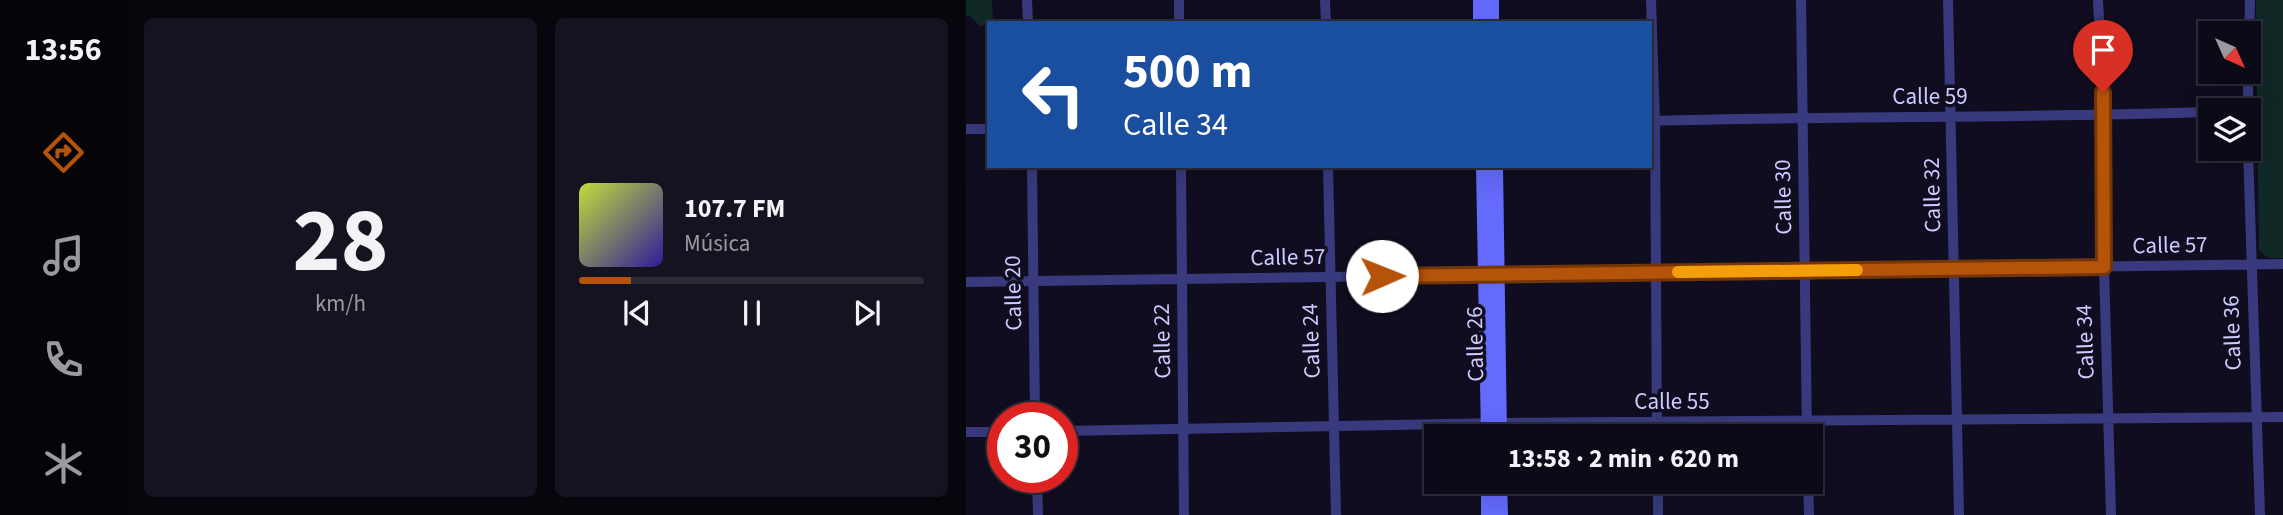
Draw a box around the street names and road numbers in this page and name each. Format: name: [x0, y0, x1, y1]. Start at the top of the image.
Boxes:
street label: Calle 59: [1892, 80, 1968, 113]
street label: Calle 32: [1915, 157, 1949, 233]
street label: Calle 30: [1766, 159, 1800, 235]
street label: Calle 57: [2132, 228, 2208, 262]
street label: Calle 57: [1250, 240, 1326, 274]
street label: Calle 20: [996, 255, 1030, 331]
street label: Calle 36: [2214, 295, 2250, 371]
street label: Calle 22: [1145, 303, 1179, 379]
street label: Calle 24: [1293, 303, 1329, 379]
street label: Calle 34: [2067, 304, 2103, 380]
street label: Calle 26: [1458, 306, 1492, 382]
street label: Calle 55: [1634, 385, 1710, 418]

